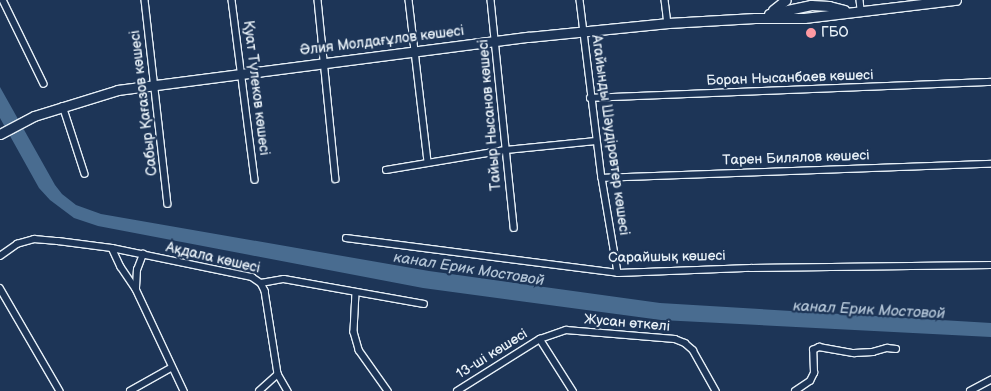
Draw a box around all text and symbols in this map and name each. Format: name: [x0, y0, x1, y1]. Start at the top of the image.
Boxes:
street label: Қуат Түлеков көшесі: [239, 20, 273, 156]
street label: Әлия Молдағұлов көшесі: [299, 23, 465, 59]
place label: ГБО: [821, 25, 848, 41]
marker: ГБО: [805, 27, 817, 39]
street label: Сабыр Қағазов көшесі: [127, 29, 161, 177]
street label: Агайынды Шәудіровтер көшесi: [588, 34, 632, 236]
street label: Тайыр Нысанов көшесi: [475, 39, 505, 191]
street label: Боран Нысанбаев көшесі: [706, 67, 874, 89]
street label: Тарен Билялов көшесі: [722, 147, 870, 169]
street label: Ақдала көшесі: [164, 239, 262, 277]
water label: канал Ерик Мостовой: [392, 248, 546, 290]
street label: Сарайшық көшесі: [608, 248, 726, 266]
water label: канал Ерик Мостовой: [793, 297, 945, 323]
street label: Жусан өткелі: [583, 311, 671, 335]
street label: 13-ші көшесi: [453, 325, 531, 383]

